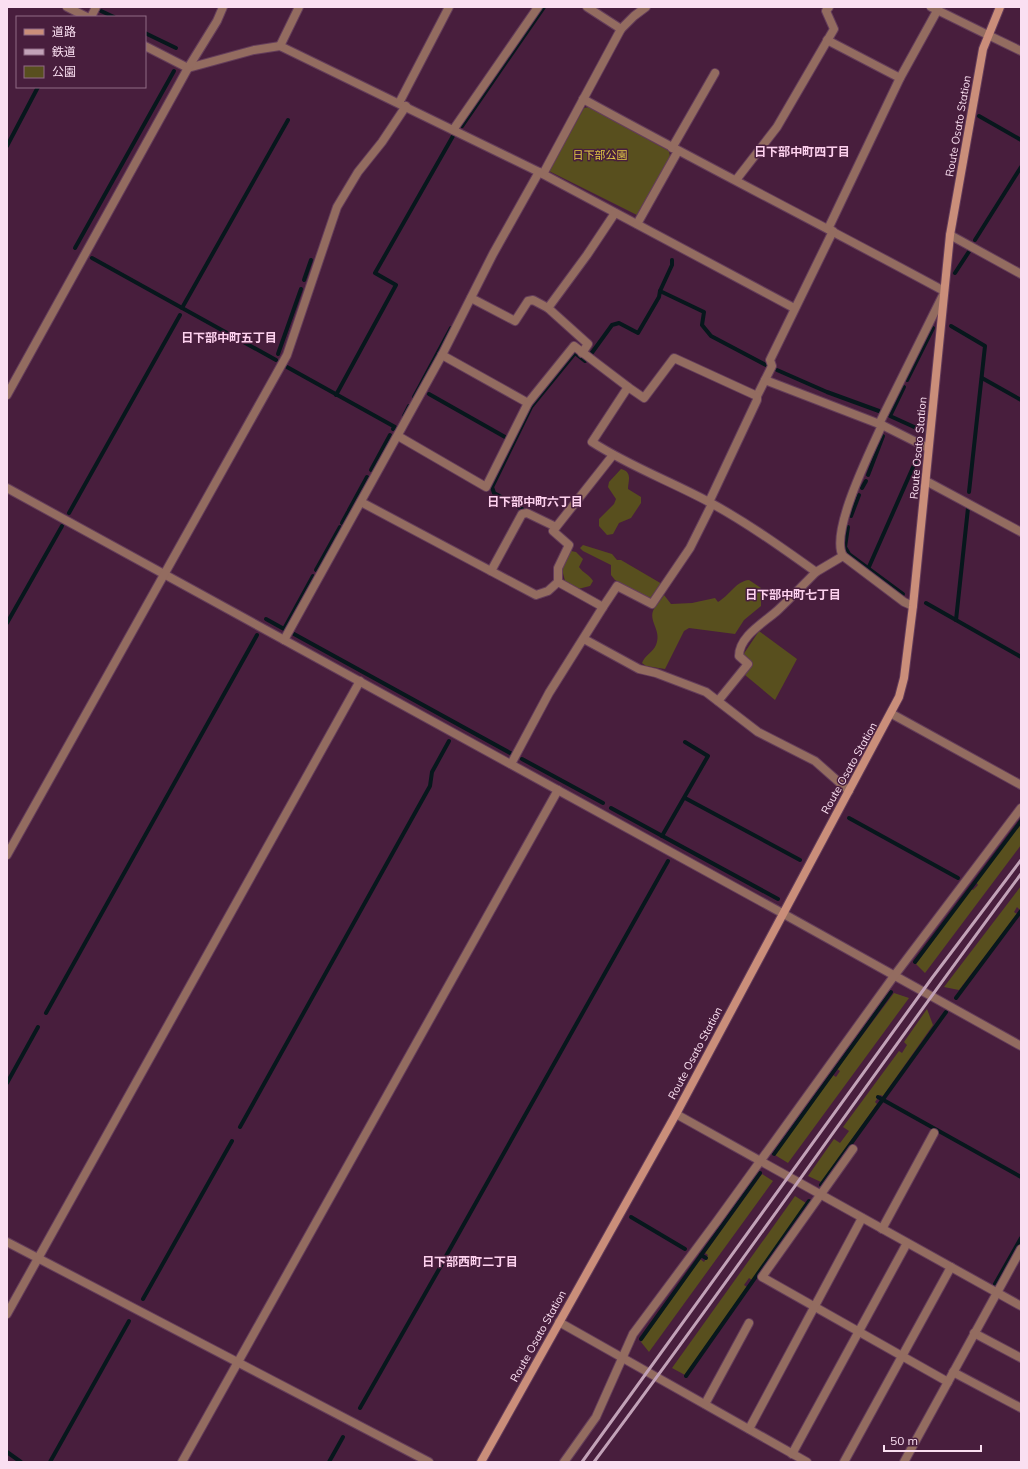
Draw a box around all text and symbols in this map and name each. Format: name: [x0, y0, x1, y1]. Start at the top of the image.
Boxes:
legend: [16, 16, 146, 88]
text: 道路: [52, 24, 76, 39]
text: 鉄道: [52, 44, 76, 59]
text: 公園: [52, 64, 76, 79]
street label: Route Osato Station: [942, 74, 974, 178]
district label: 日下部中町四丁目: [754, 144, 850, 159]
park label: 日下部公園: [573, 148, 628, 162]
district label: 日下部中町五丁目: [181, 330, 277, 345]
street label: Route Osato Station: [907, 396, 929, 500]
district label: 日下部中町六丁目: [487, 494, 583, 509]
district label: 日下部中町七丁目: [745, 587, 841, 602]
street label: Route Osato Station: [818, 720, 880, 816]
street label: Route Osato Station: [665, 1004, 725, 1102]
district label: 日下部西町二丁目: [422, 1254, 518, 1269]
street label: Route Osato Station: [507, 1288, 569, 1384]
scale bar: [884, 1427, 981, 1453]
text: 50 m: [890, 1433, 918, 1448]

